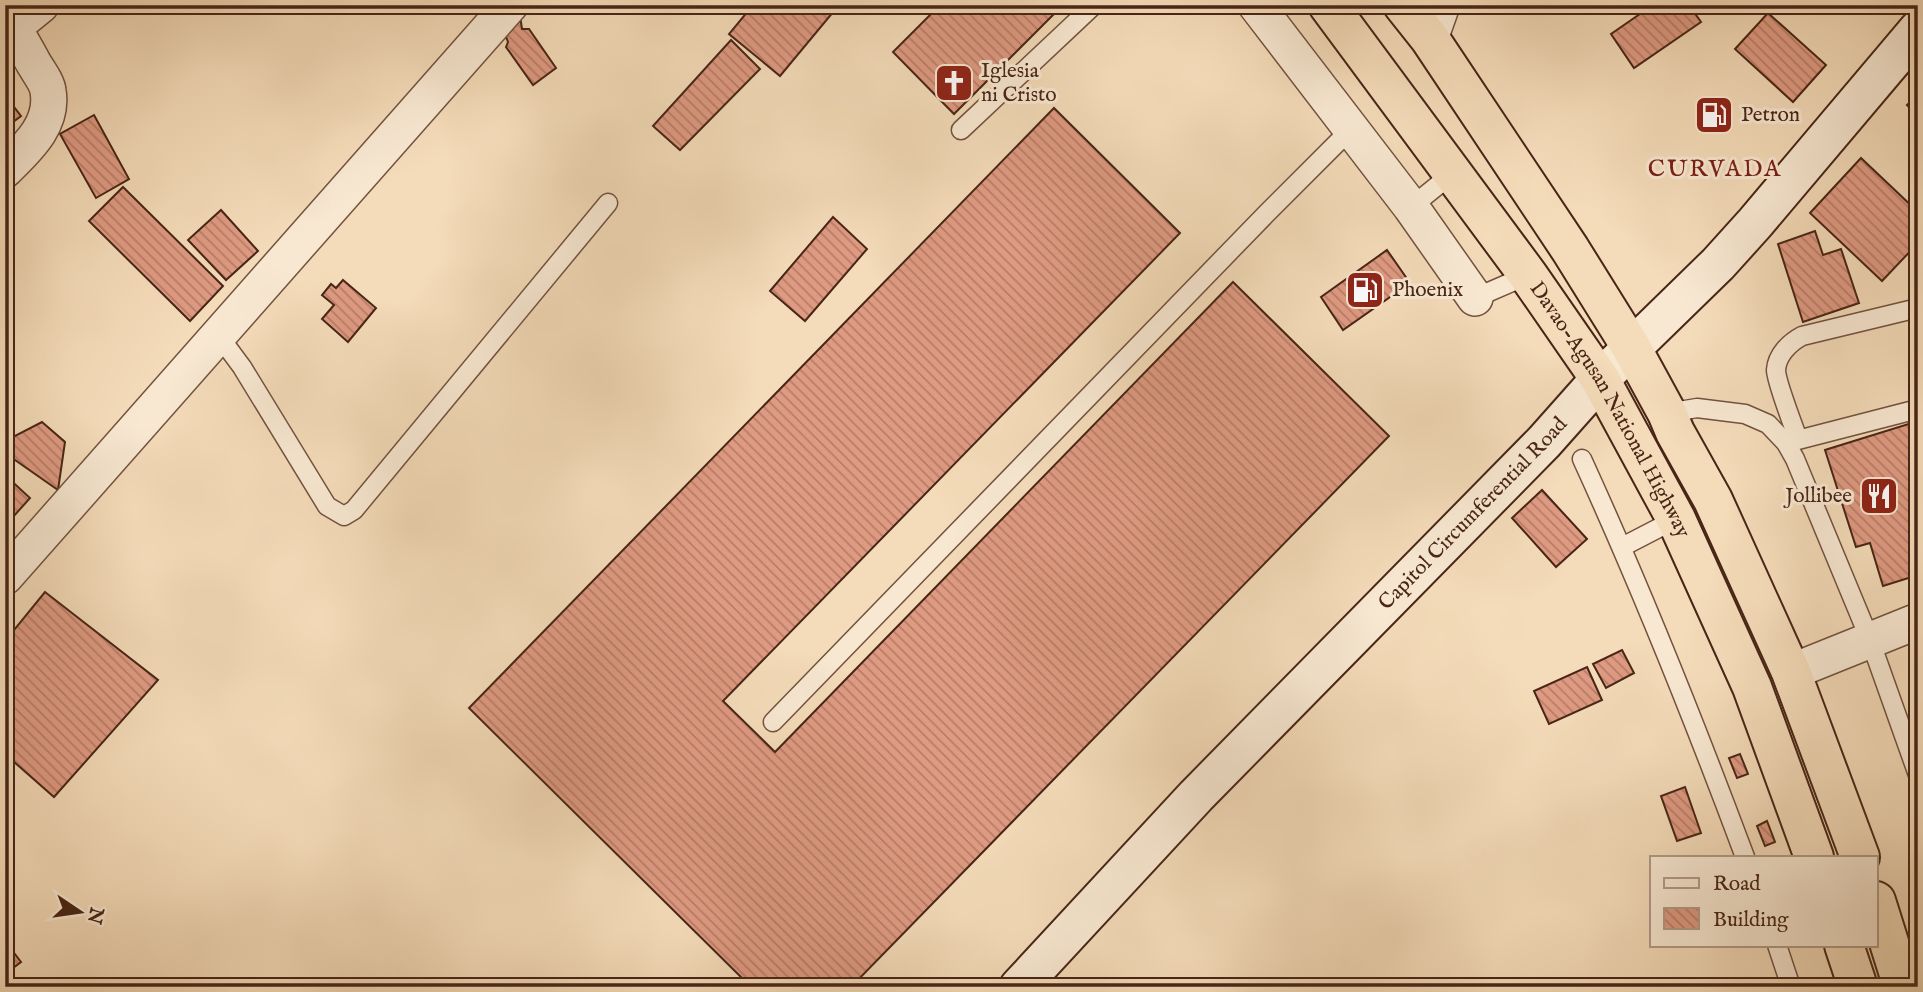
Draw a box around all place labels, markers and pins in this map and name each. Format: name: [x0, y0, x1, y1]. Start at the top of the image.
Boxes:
place label: Iglesia ni Cristo: [981, 58, 1057, 109]
church icon: Iglesia ni Cristo: [933, 62, 975, 104]
fuel station icon: Petron: [1693, 94, 1735, 136]
place label: Petron: [1741, 102, 1800, 129]
fuel station icon: Phoenix: [1344, 269, 1386, 311]
place label: Phoenix: [1392, 277, 1463, 304]
restaurant icon: Jollibee: [1858, 475, 1900, 517]
place label: Jollibee: [1783, 483, 1852, 510]

